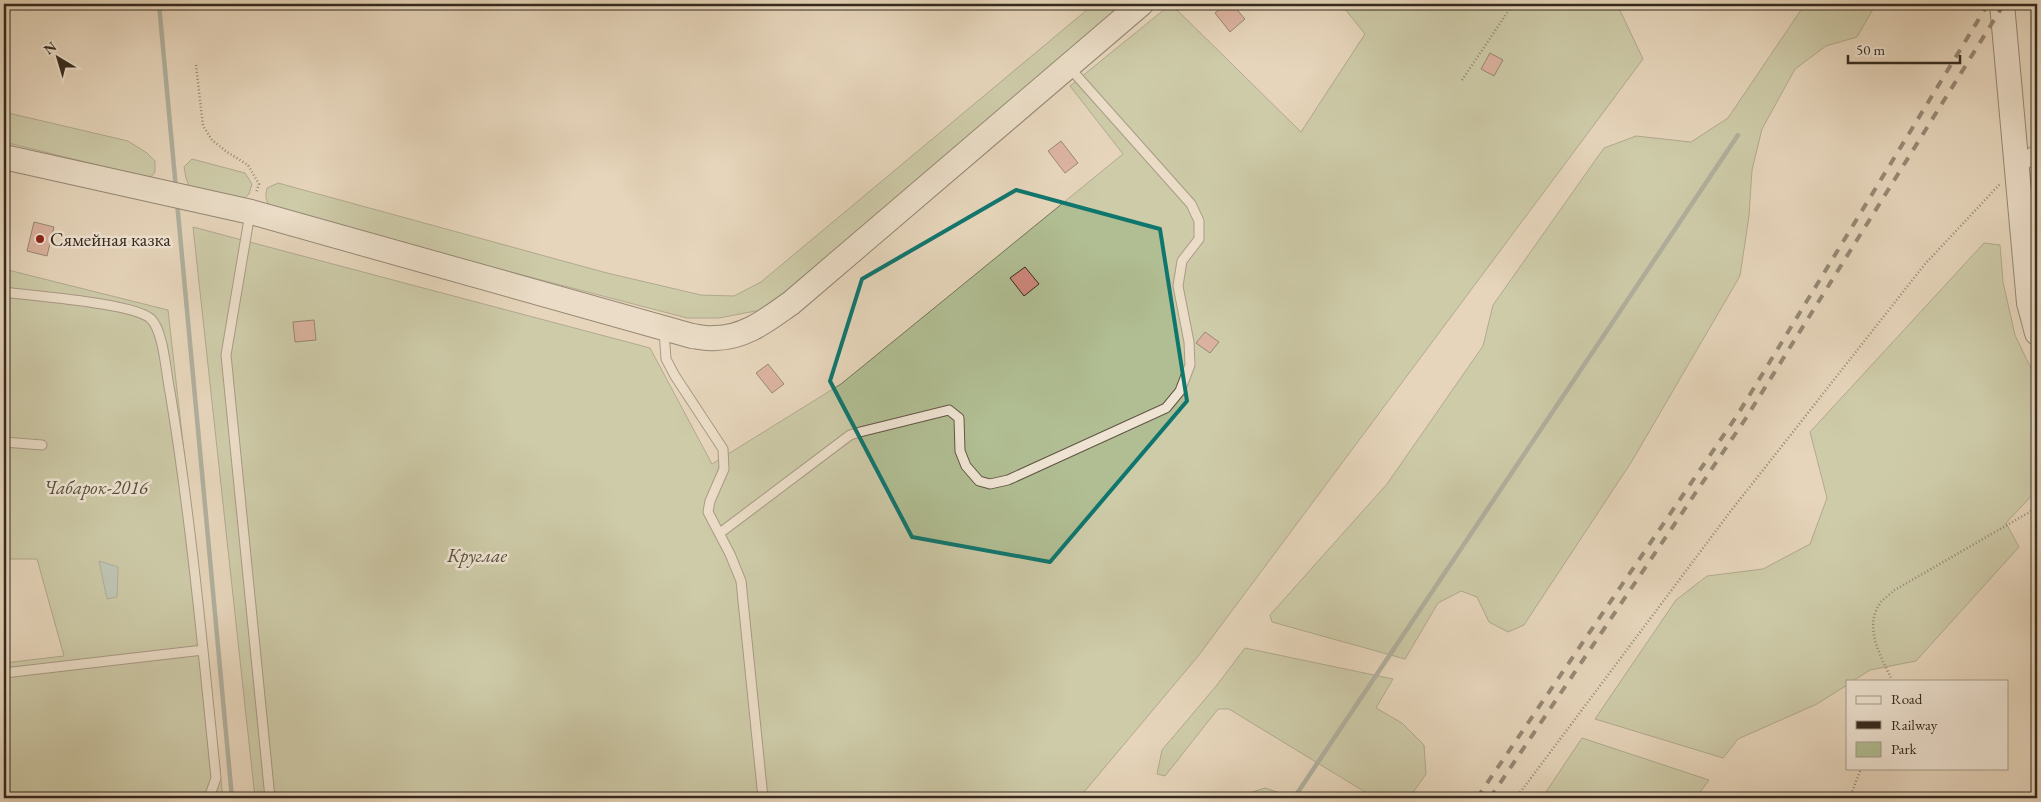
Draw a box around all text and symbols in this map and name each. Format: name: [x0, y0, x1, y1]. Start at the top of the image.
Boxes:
north arrow: [32, 32, 82, 82]
scale bar: [1848, 32, 1961, 64]
text: N: [40, 37, 61, 58]
text: 50 m: [1856, 40, 1885, 59]
place label: Сямейная казка: [50, 227, 171, 252]
marker: Сямейная казка: [34, 233, 46, 245]
park label: Чабарок-2016: [44, 475, 150, 500]
park label: Круглае: [446, 543, 508, 568]
legend: [1846, 680, 2008, 770]
text: Road: [1891, 689, 1923, 708]
text: Railway: [1891, 715, 1938, 734]
text: Park: [1891, 739, 1918, 758]

